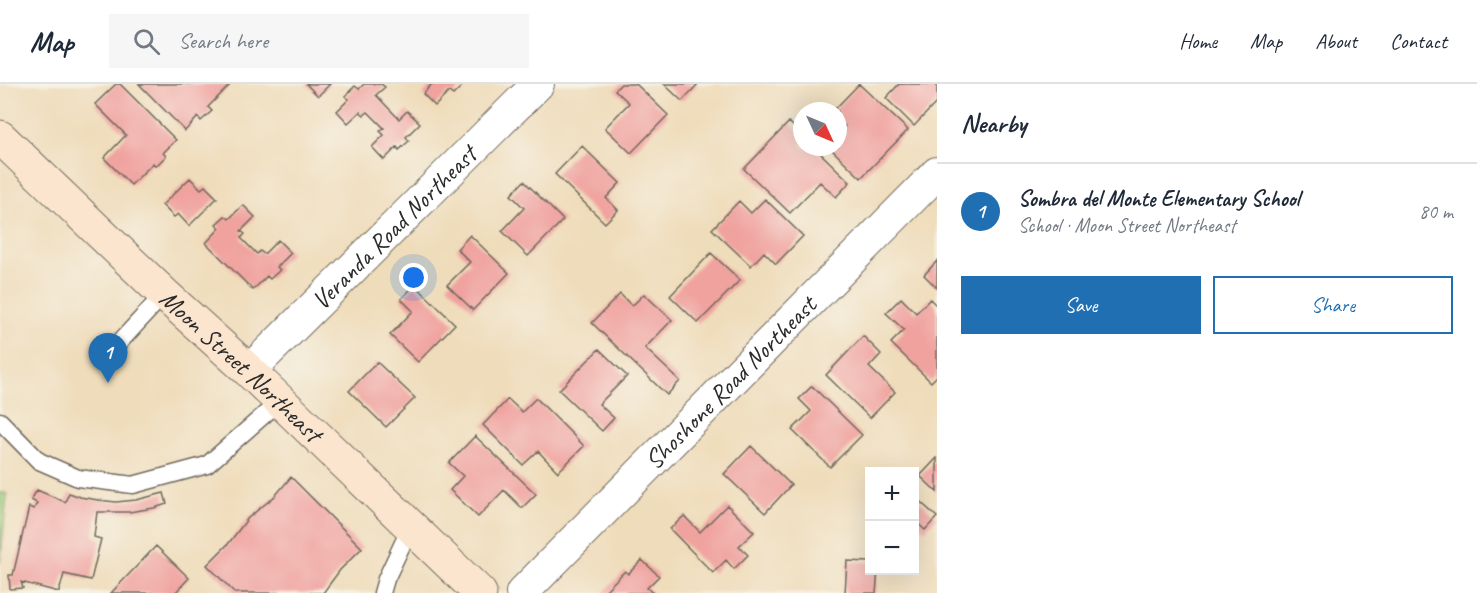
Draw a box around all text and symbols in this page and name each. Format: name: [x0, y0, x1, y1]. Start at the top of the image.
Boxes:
search box: [109, 14, 529, 68]
text: Map: [30, 24, 73, 59]
icon: search: [130, 25, 163, 58]
text: Search here: [178, 27, 268, 55]
text: Home: [1179, 28, 1217, 54]
text: Map: [1250, 28, 1282, 54]
text: About: [1315, 28, 1357, 54]
text: Contact: [1390, 28, 1447, 54]
north arrow: [793, 102, 847, 156]
text: Nearby: [961, 107, 1026, 140]
street label: Veranda Road Northeast: [304, 136, 486, 316]
text: Sombra del Monte Elementary School: [1018, 185, 1300, 213]
text: 1: [976, 199, 985, 224]
text: 80 m: [1419, 199, 1453, 224]
text: School · Moon Street Northeast: [1018, 213, 1236, 238]
your location: [399, 263, 428, 292]
button: Save: [961, 276, 1201, 334]
button: Share: [1213, 276, 1453, 334]
street label: Moon Street Northeast: [153, 282, 331, 451]
street label: Shoshone Road Northeast: [637, 287, 825, 476]
pin: 1: [88, 334, 128, 383]
map controls: [865, 467, 919, 575]
button: +: [865, 467, 919, 521]
button: −: [865, 521, 919, 575]

